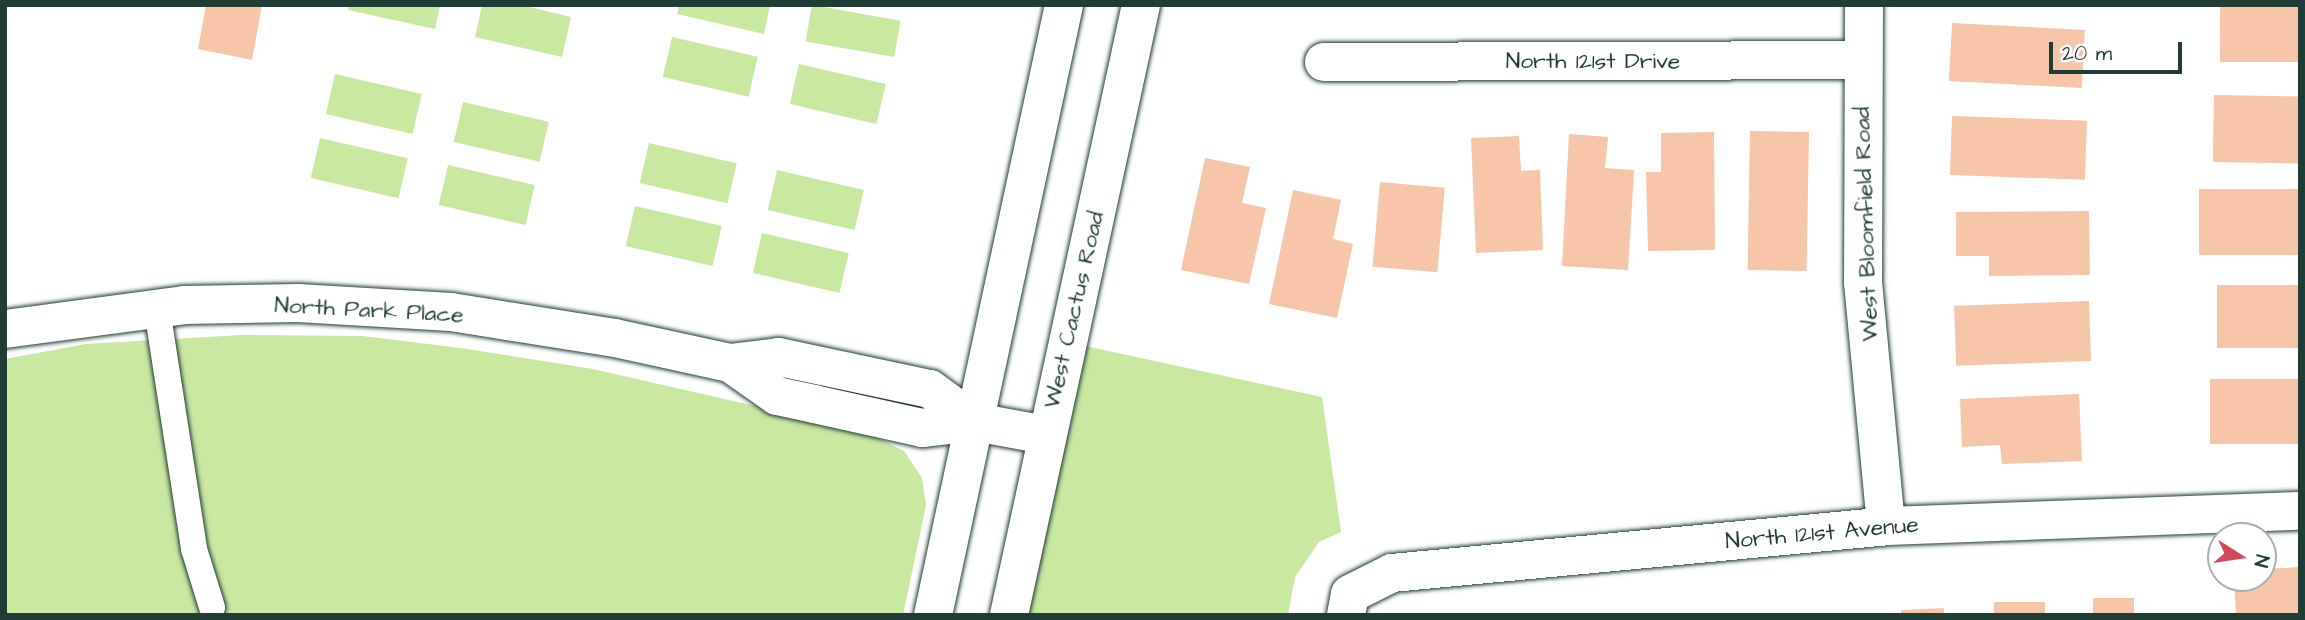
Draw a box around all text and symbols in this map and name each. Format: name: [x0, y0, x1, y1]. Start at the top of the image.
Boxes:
scale bar: [2053, 28, 2186, 72]
text: 20 m: [2062, 39, 2112, 68]
street label: North 121st Drive: [1506, 47, 1680, 75]
street label: West Bloomfield Road: [1848, 106, 1884, 342]
street label: West Cactus Road: [1038, 209, 1110, 411]
street label: North Park Place: [274, 291, 464, 329]
street label: North 121st Avenue: [1724, 511, 1920, 555]
north arrow: [2207, 522, 2277, 592]
text: N: [2247, 552, 2276, 570]

